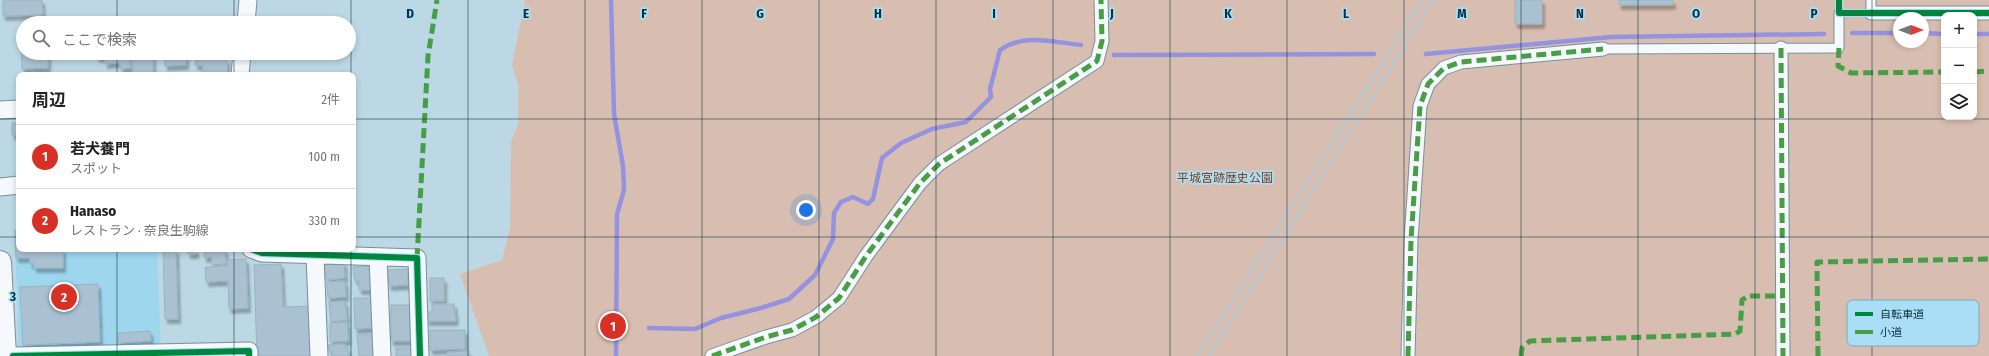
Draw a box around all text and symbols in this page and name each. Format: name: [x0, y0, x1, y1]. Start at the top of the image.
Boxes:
text: D: [406, 6, 414, 21]
text: E: [523, 6, 529, 21]
text: F: [641, 6, 647, 21]
text: G: [756, 6, 764, 21]
text: H: [874, 6, 882, 21]
text: I: [992, 6, 996, 21]
text: J: [1109, 6, 1114, 21]
text: K: [1224, 6, 1232, 21]
text: L: [1343, 6, 1349, 21]
text: M: [1457, 6, 1467, 21]
text: N: [1576, 6, 1584, 21]
text: O: [1692, 6, 1700, 21]
text: P: [1810, 6, 1818, 21]
north arrow: [1893, 12, 1929, 48]
map controls: [1941, 12, 1977, 120]
button: +: [1941, 12, 1977, 48]
search box: [16, 16, 356, 60]
icon: search: [30, 27, 52, 49]
text: ここで検索: [62, 31, 137, 49]
button: −: [1941, 48, 1977, 84]
button: layers: [1941, 84, 1977, 120]
text: 周辺: [32, 90, 66, 111]
text: 2件: [321, 92, 340, 107]
text: 若犬養門: [70, 140, 130, 158]
text: 1: [42, 149, 48, 164]
text: 100 m: [308, 149, 340, 164]
text: スポット: [70, 161, 122, 176]
park label: 平城宮跡歴史公園: [1177, 171, 1273, 185]
your location: [796, 200, 816, 220]
text: Hanaso: [70, 202, 116, 220]
text: 2: [42, 213, 48, 228]
text: 330 m: [308, 213, 340, 228]
text: レストラン · 奈良生駒線: [70, 223, 209, 238]
pin: 2: [51, 282, 77, 312]
text: 3: [9, 289, 16, 304]
legend: [1847, 300, 1979, 346]
text: 自転車道: [1880, 308, 1924, 321]
pin: 1: [600, 311, 626, 341]
text: 小道: [1880, 326, 1902, 339]

